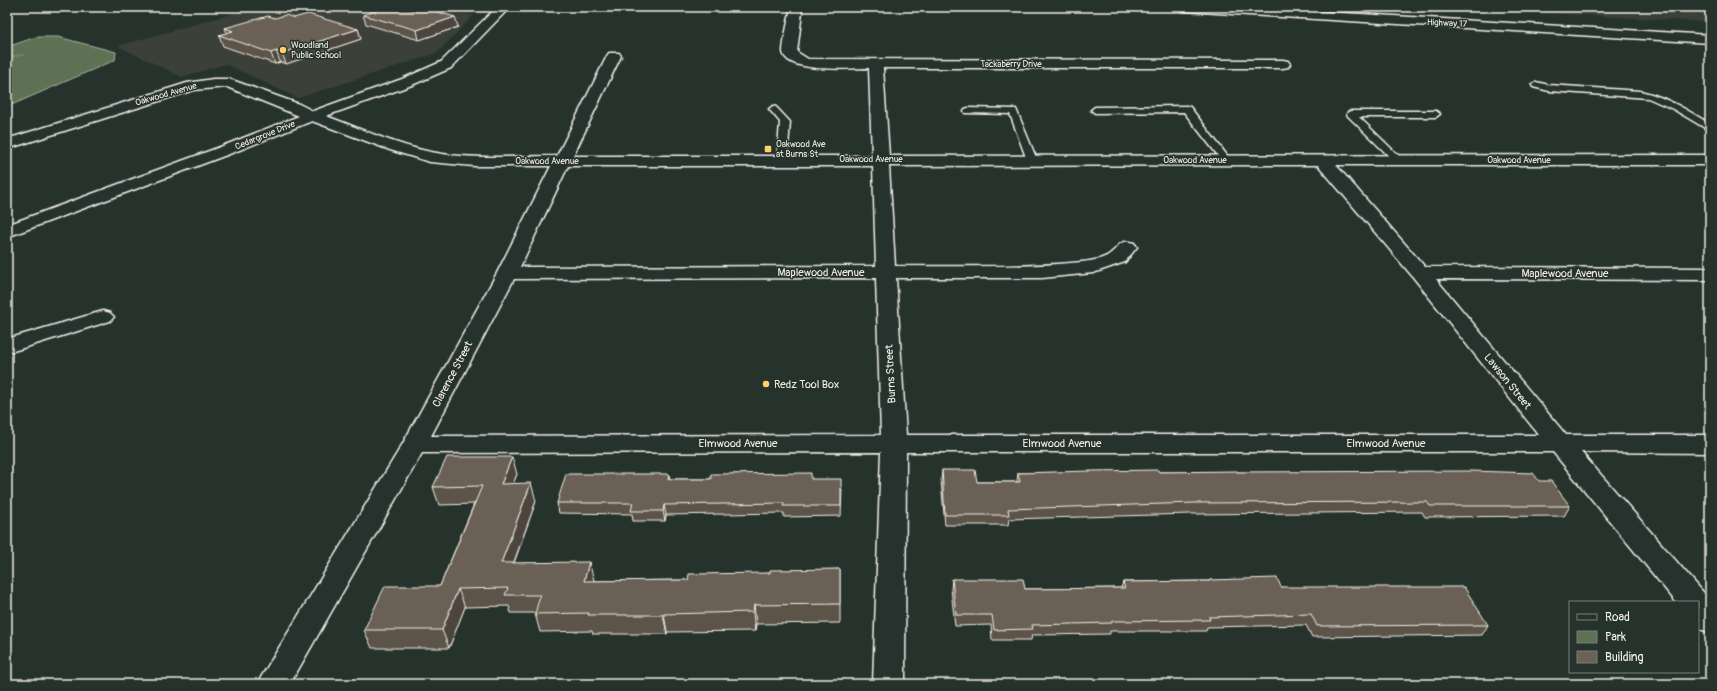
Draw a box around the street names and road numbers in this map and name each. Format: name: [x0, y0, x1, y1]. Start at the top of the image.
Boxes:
street label: Highway 17: [1426, 17, 1468, 30]
street label: Tackaberry Drive: [980, 59, 1042, 70]
street label: Oakwood Avenue: [134, 80, 199, 109]
street label: Cedargrove Drive: [234, 118, 297, 153]
street label: Oakwood Avenue: [839, 154, 903, 165]
street label: Oakwood Avenue: [1163, 155, 1227, 166]
street label: Oakwood Avenue: [1487, 155, 1551, 166]
street label: Oakwood Avenue: [515, 156, 579, 167]
street label: Maplewood Avenue: [777, 266, 865, 279]
street label: Maplewood Avenue: [1521, 267, 1609, 280]
street label: Clarence Street: [430, 339, 476, 409]
street label: Burns Street: [882, 344, 899, 404]
street label: Lawson Street: [1481, 351, 1534, 412]
street label: Elmwood Avenue: [699, 437, 778, 450]
street label: Elmwood Avenue: [1023, 437, 1102, 450]
street label: Elmwood Avenue: [1347, 437, 1426, 450]

